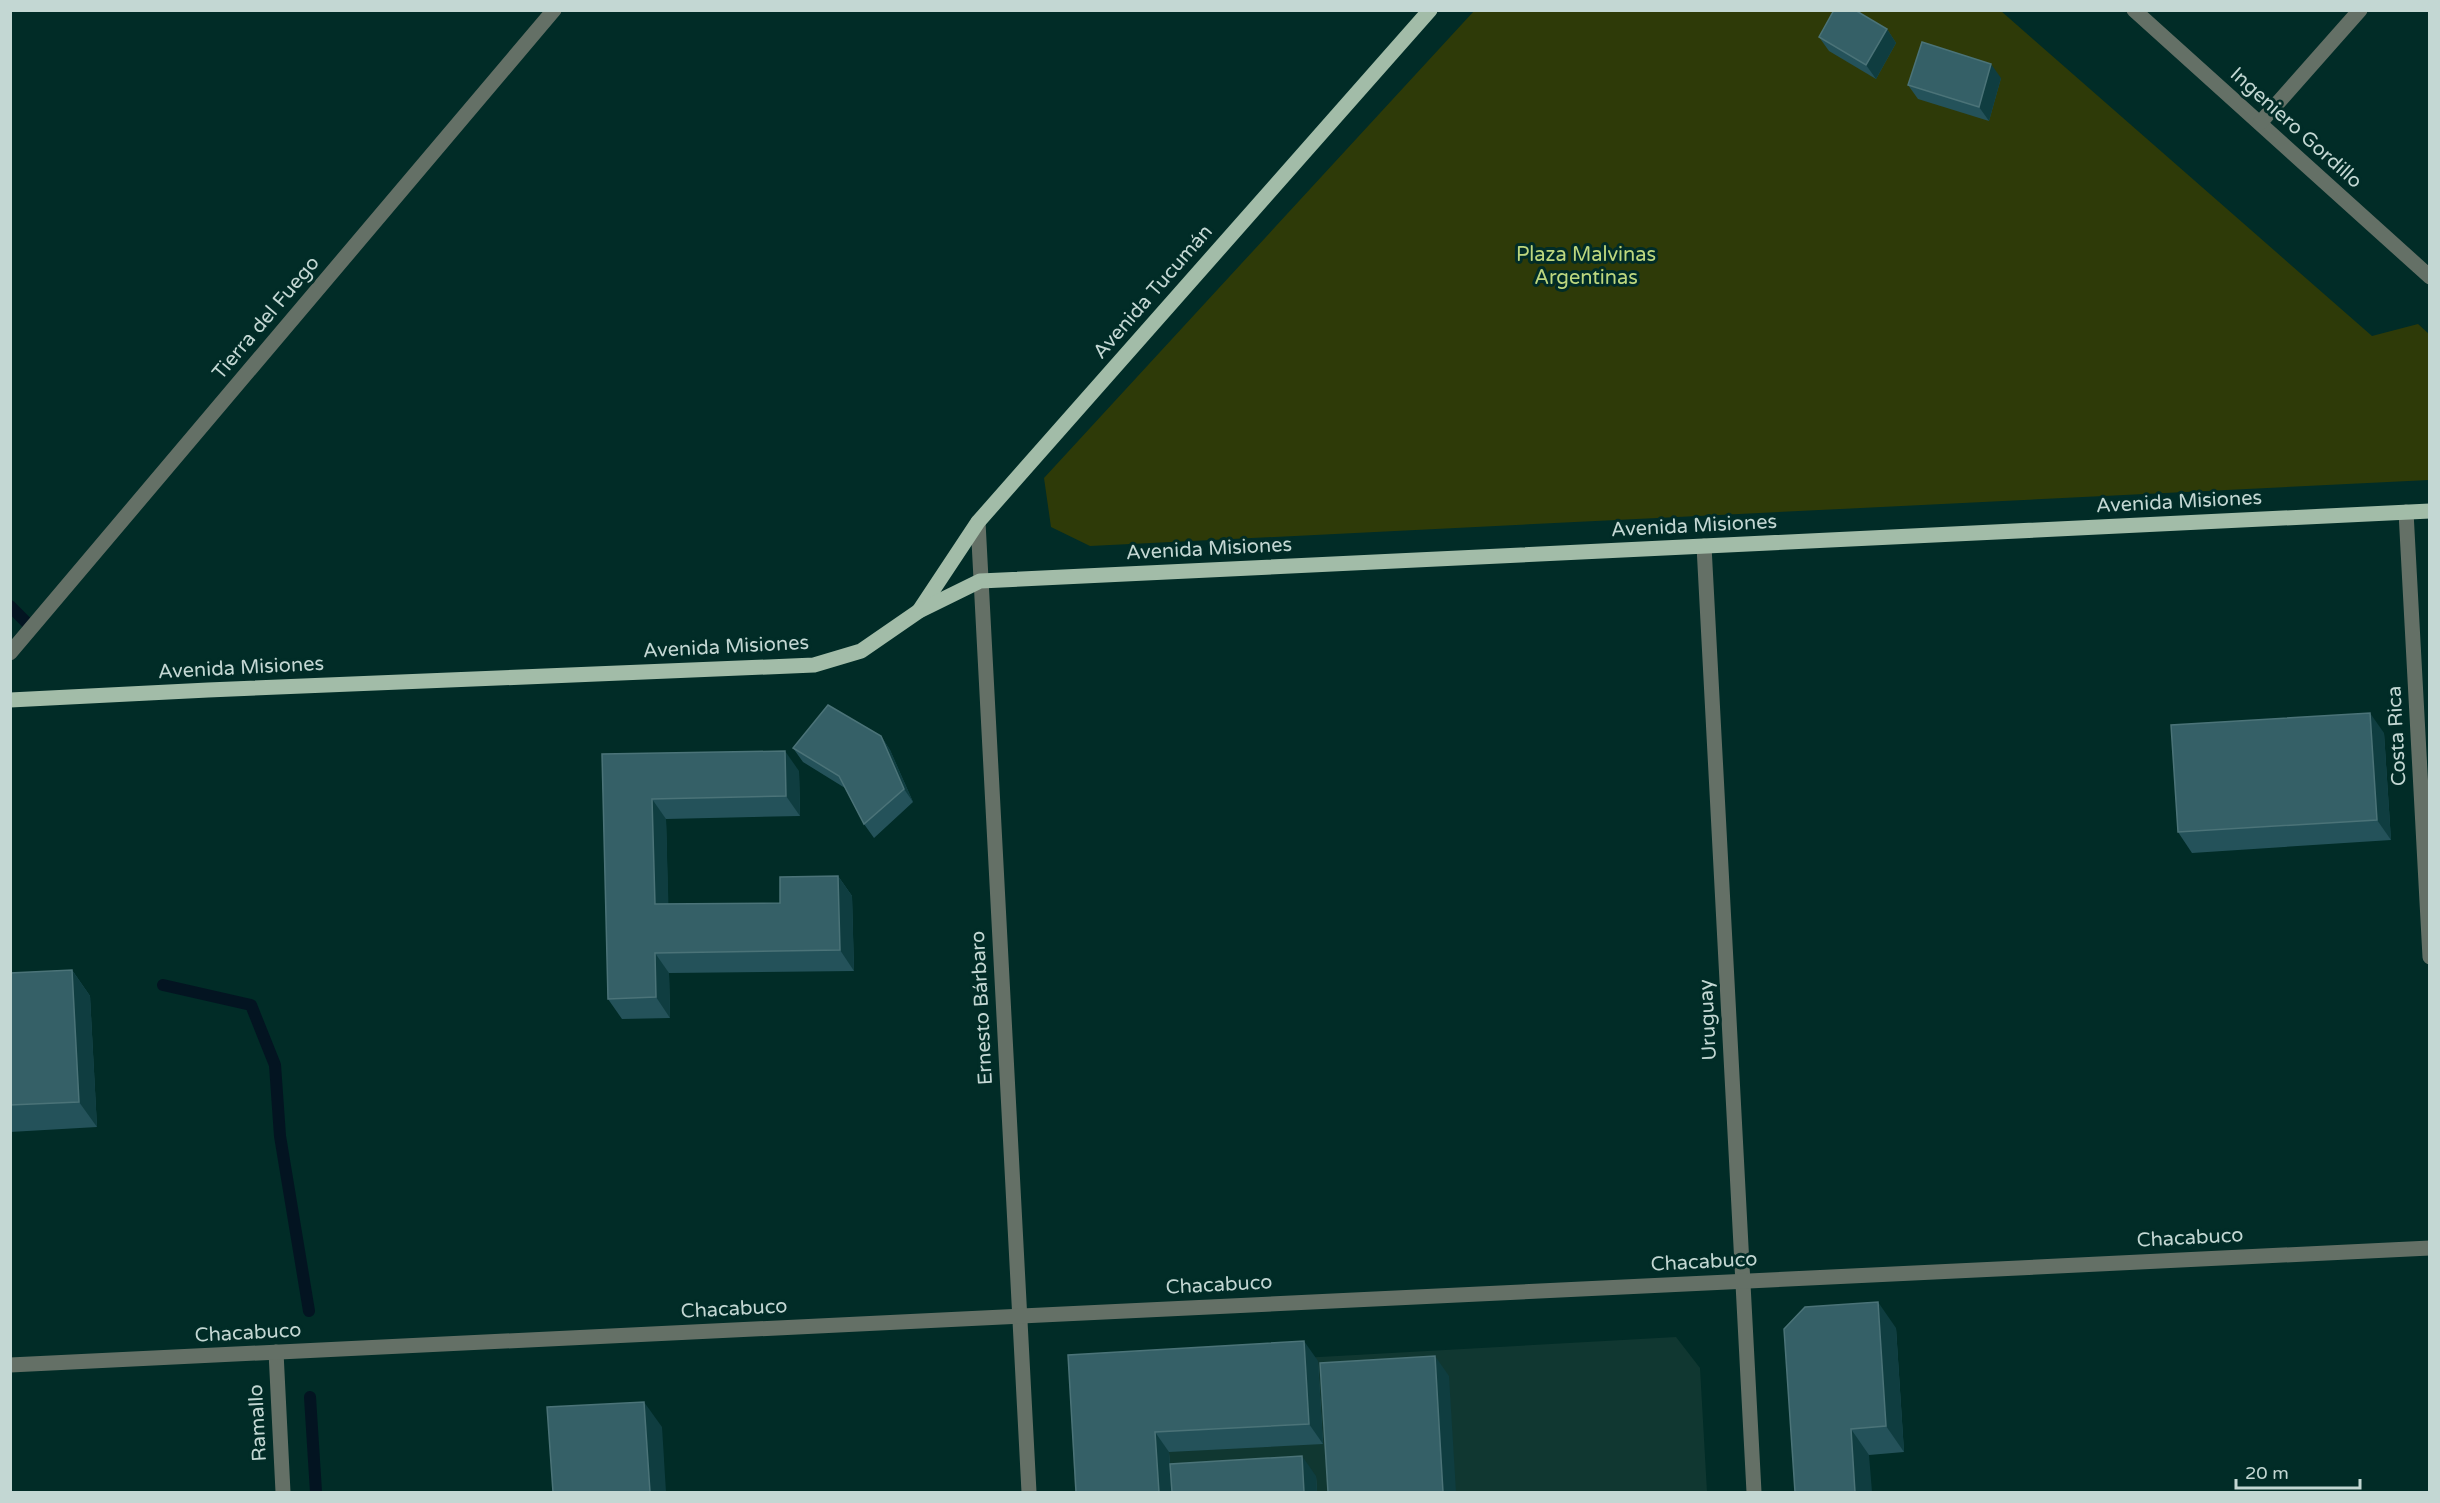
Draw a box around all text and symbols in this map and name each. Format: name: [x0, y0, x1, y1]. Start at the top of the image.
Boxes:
street label: Ingeniero Gordillo: [2225, 62, 2367, 194]
street label: Avenida Tucumán: [1088, 220, 1218, 364]
park label: Plaza Malvinas Argentinas: [1516, 243, 1656, 290]
street label: Tierra del Fuego: [207, 251, 325, 385]
street label: Avenida Misiones: [2095, 486, 2263, 518]
street label: Avenida Misiones: [1610, 510, 1778, 542]
street label: Avenida Misiones: [1125, 533, 1293, 565]
street label: Avenida Misiones: [642, 631, 810, 663]
street label: Avenida Misiones: [157, 652, 325, 684]
street label: Costa Rica: [2382, 685, 2412, 787]
street label: Ernesto Bárbaro: [966, 930, 998, 1086]
street label: Uruguay: [1694, 979, 1722, 1061]
street label: Chacabuco: [2136, 1223, 2244, 1253]
street label: Chacabuco: [1650, 1247, 1758, 1277]
street label: Chacabuco: [1165, 1270, 1273, 1300]
street label: Chacabuco: [680, 1294, 788, 1324]
street label: Chacabuco: [194, 1318, 302, 1348]
street label: Ramallo: [244, 1384, 272, 1462]
scale bar: [2236, 1452, 2360, 1490]
text: 20 m: [2245, 1462, 2289, 1484]

